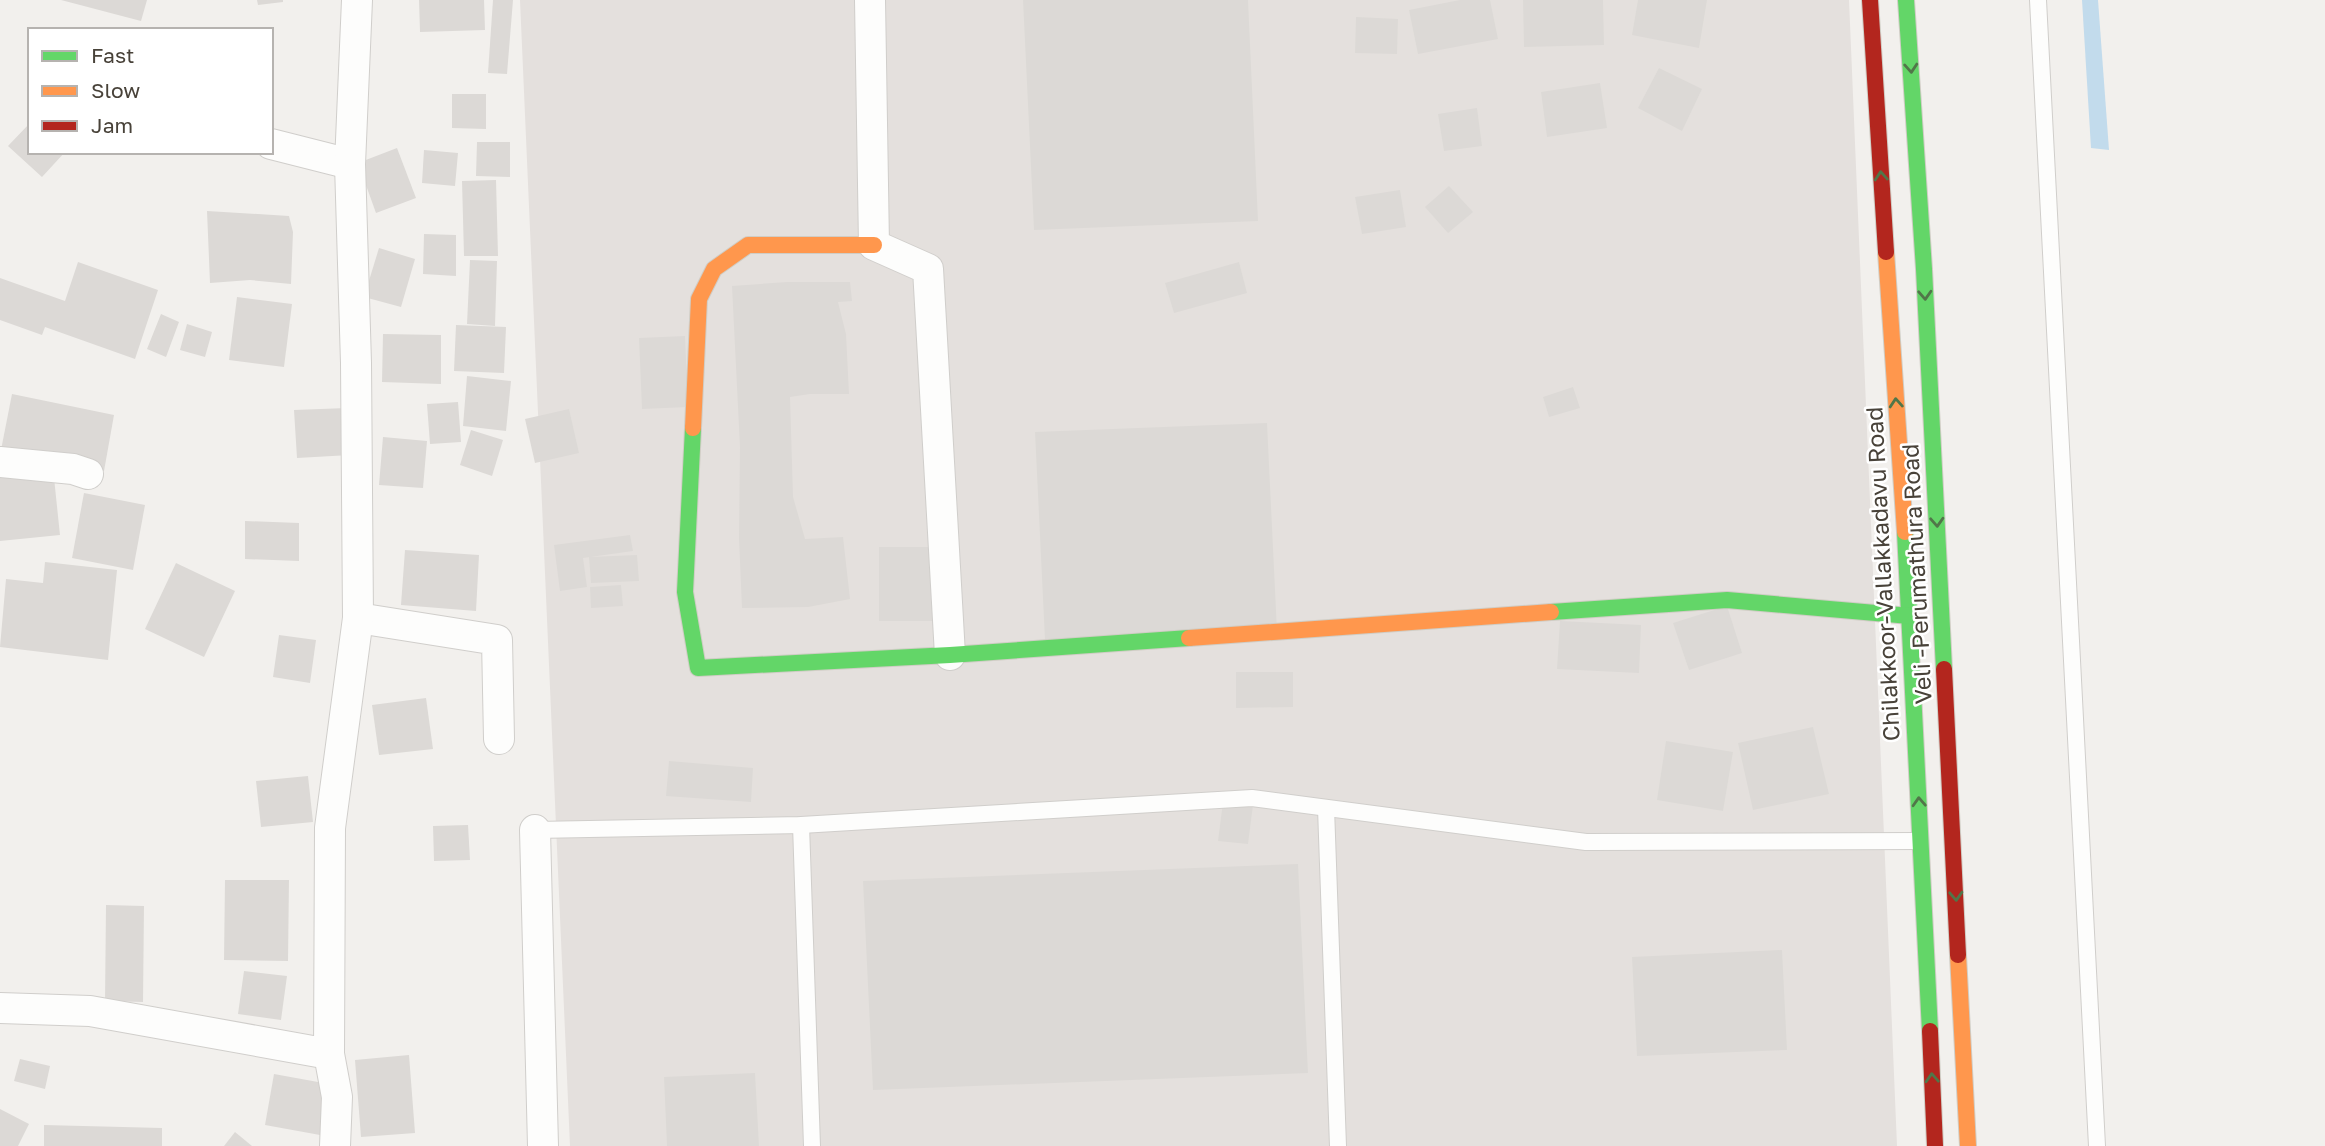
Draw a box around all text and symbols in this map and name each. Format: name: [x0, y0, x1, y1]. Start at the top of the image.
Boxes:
legend: [28, 28, 273, 154]
text: Fast: [91, 42, 134, 68]
one-way arrow: [1903, 63, 1918, 74]
text: Slow: [91, 77, 140, 103]
text: Jam: [91, 112, 133, 138]
one-way arrow: [1874, 171, 1889, 182]
one-way arrow: [1918, 290, 1933, 301]
one-way arrow: [1889, 398, 1904, 409]
street label: Chilakkoor-Vallakkadavu Road: [1859, 406, 1905, 742]
street label: Veli -Perumathura Road: [1895, 443, 1937, 705]
one-way arrow: [1929, 517, 1944, 528]
one-way arrow: [1911, 796, 1926, 807]
one-way arrow: [1948, 891, 1963, 902]
one-way arrow: [1924, 1072, 1939, 1083]

